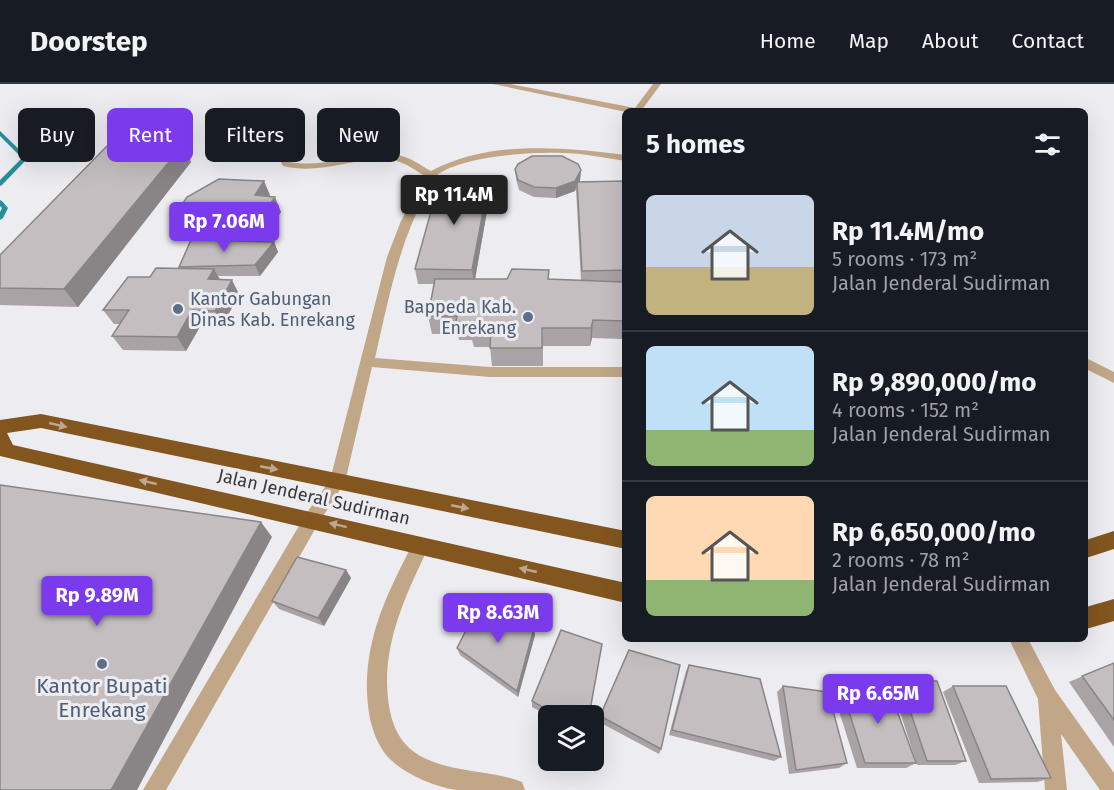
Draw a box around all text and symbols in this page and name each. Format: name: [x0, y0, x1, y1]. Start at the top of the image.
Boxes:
text: Doorstep: [30, 25, 148, 58]
text: Home: [760, 28, 816, 54]
text: Map: [849, 28, 889, 54]
text: About: [922, 28, 979, 54]
text: Contact: [1012, 28, 1084, 54]
chip: Buy: [18, 108, 95, 162]
chip: Rent: [107, 108, 193, 162]
chip: Filters: [205, 108, 305, 162]
chip: New: [317, 108, 400, 162]
icon: filters: [1031, 128, 1064, 161]
text: 5 homes: [646, 129, 745, 160]
pin: Rp 11.4M: [392, 175, 516, 226]
text: Rp 11.4M: [415, 182, 493, 206]
pin: Rp 7.06M: [162, 202, 286, 253]
text: Rp 7.06M: [183, 209, 265, 233]
text: Rp 11.4M/mo: [832, 216, 984, 247]
icon: home: [694, 219, 766, 291]
text: 5 rooms · 173 m²: [832, 247, 977, 271]
text: Jalan Jenderal Sudirman: [832, 271, 1050, 295]
place label: Kantor Gabungan Dinas Kab. Enrekang: [190, 288, 355, 331]
place label: Bappeda Kab. Enrekang: [404, 296, 517, 339]
marker: Kantor Gabungan Dinas Kab. Enrekang: [171, 302, 185, 316]
marker: Bappeda Kab. Enrekang: [521, 310, 535, 324]
text: Rp 9,890,000/mo: [832, 367, 1036, 398]
icon: home: [694, 370, 766, 442]
text: 4 rooms · 152 m²: [832, 398, 979, 422]
one-way arrow: [48, 420, 67, 430]
text: Jalan Jenderal Sudirman: [832, 422, 1050, 446]
street label: Jalan Jenderal Sudirman: [216, 464, 412, 530]
one-way arrow: [260, 464, 279, 473]
one-way arrow: [138, 477, 157, 487]
one-way arrow: [451, 503, 470, 512]
text: Rp 6,650,000/mo: [832, 517, 1035, 548]
one-way arrow: [329, 520, 347, 530]
icon: home: [694, 520, 766, 592]
text: 2 rooms · 78 m²: [832, 548, 969, 572]
one-way arrow: [518, 565, 537, 574]
text: Jalan Jenderal Sudirman: [832, 572, 1050, 596]
pin: Rp 9.89M: [35, 576, 159, 627]
text: Rp 9.89M: [55, 583, 139, 607]
pin: Rp 8.63M: [436, 593, 560, 644]
text: Rp 8.63M: [457, 600, 539, 624]
marker: Kantor Bupati Enrekang: [95, 657, 109, 671]
place label: Kantor Bupati Enrekang: [36, 673, 168, 723]
pin: Rp 6.65M: [816, 674, 940, 725]
text: Rp 6.65M: [837, 681, 919, 705]
map controls: [538, 705, 604, 771]
button: layers: [538, 705, 604, 771]

